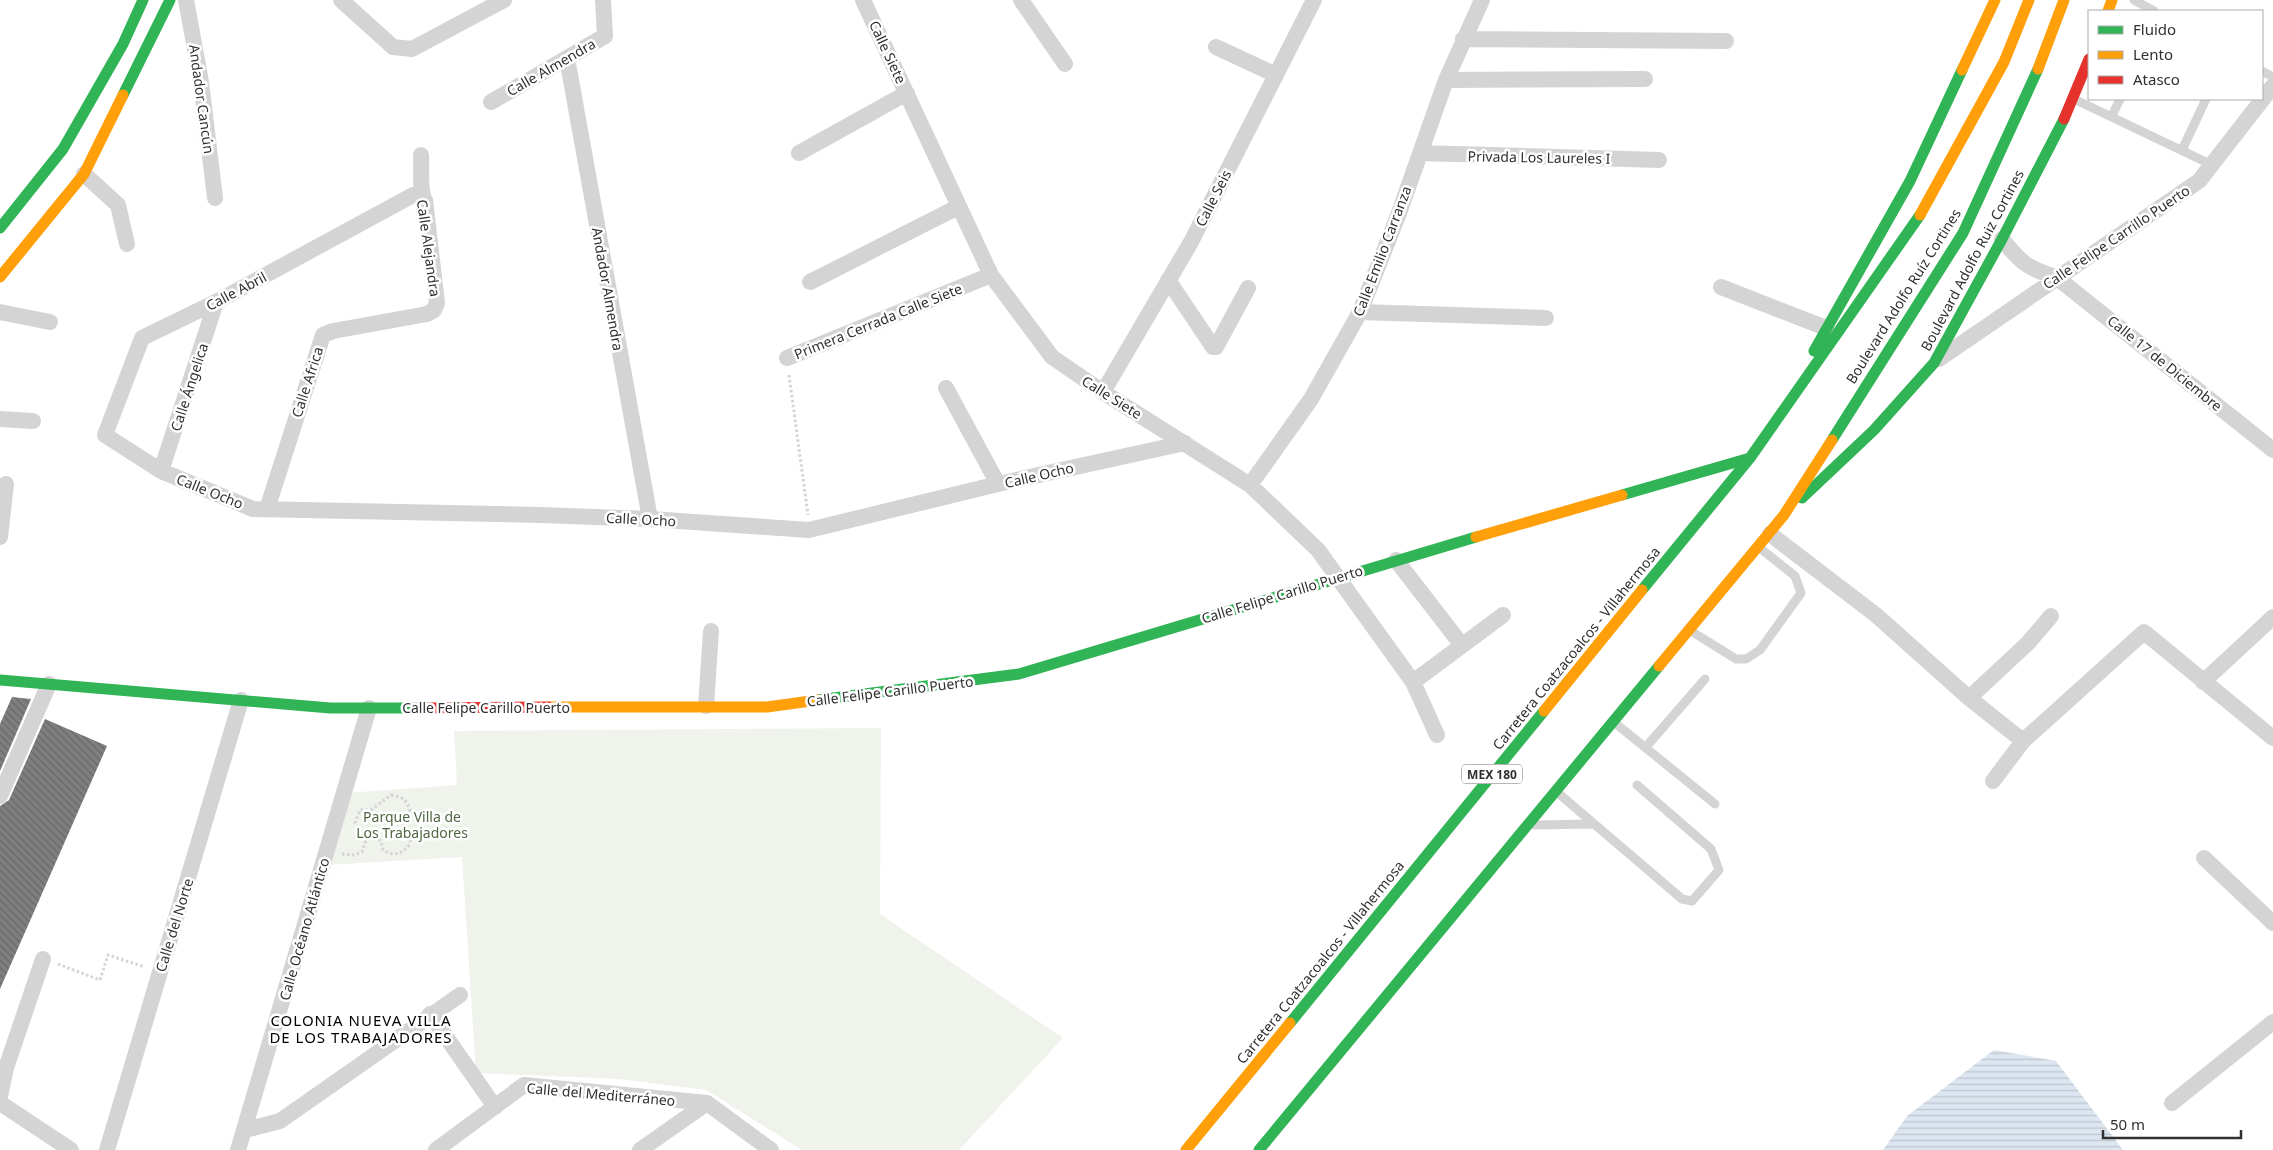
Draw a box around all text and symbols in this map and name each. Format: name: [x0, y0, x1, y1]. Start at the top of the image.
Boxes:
legend: [2088, 10, 2263, 100]
street label: Calle Siete: [865, 17, 911, 87]
text: Fluido: [2133, 19, 2176, 39]
street label: Calle Almendra: [503, 34, 599, 100]
street label: Andador Cancún: [185, 43, 219, 155]
text: Lento: [2133, 44, 2173, 64]
text: Atasco: [2133, 69, 2180, 89]
street label: Privada Los Laureles I: [1467, 146, 1611, 168]
street label: Calle Seis: [1191, 166, 1236, 230]
street label: Boulevard Adolfo Ruiz Cortines: [1916, 166, 2028, 354]
street label: Calle Felipe Carrillo Puerto: [2039, 181, 2193, 293]
street label: Calle Emilio Carranza: [1348, 183, 1416, 319]
street label: Calle Alejandra: [413, 198, 445, 298]
street label: Boulevard Adolfo Ruíz Cortines: [1841, 205, 1965, 387]
street label: Andador Almendra: [588, 226, 628, 352]
street label: Calle Abril: [202, 267, 270, 315]
street label: Primera Cerrada Calle Siete: [791, 279, 965, 363]
street label: Calle 17 de Diciembre: [2104, 311, 2226, 415]
street label: Calle Ángelica: [166, 341, 212, 433]
street label: Calle Africa: [287, 344, 327, 420]
street label: Calle Siete: [1078, 371, 1146, 423]
street label: Calle Ocho: [1003, 458, 1075, 492]
street label: Calle Ocho: [174, 469, 246, 513]
street label: Calle Ocho: [605, 508, 677, 530]
street label: Carretera Coatzacoalcos - Villahermosa: [1488, 542, 1664, 754]
street label: Calle Felipe Carillo Puerto: [1199, 560, 1365, 628]
street label: Calle Felipe Carillo Puerto: [806, 671, 974, 711]
street label: Calle Felipe Carillo Puerto: [402, 698, 570, 717]
road number: MEX 180: [1462, 764, 1522, 784]
park label: Parque Villa de Los Trabajadores: [356, 807, 468, 842]
street label: Calle Océano Atlántico: [275, 855, 333, 1003]
street label: Carretera Coatzacoalcos - Villahermosa: [1232, 856, 1408, 1068]
street label: Calle del Norte: [151, 876, 197, 974]
district label: COLONIA NUEVA VILLA DE LOS TRABAJADORES: [269, 1010, 453, 1047]
street label: Calle del Mediterráneo: [526, 1078, 676, 1110]
scale bar: [2103, 1108, 2240, 1140]
text: 50 m: [2110, 1114, 2145, 1134]

